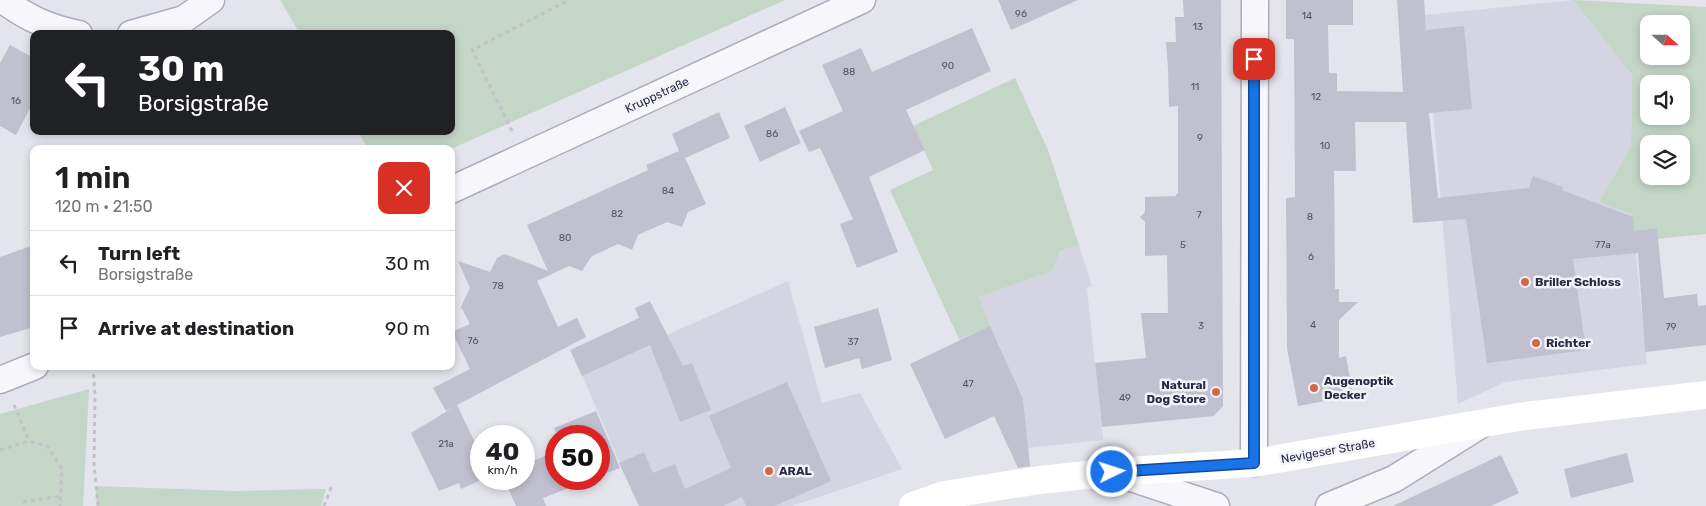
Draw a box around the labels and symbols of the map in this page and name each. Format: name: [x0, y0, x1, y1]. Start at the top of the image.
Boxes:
house number: 96: [1015, 8, 1027, 20]
house number: 14: [1302, 10, 1312, 22]
north arrow: [1640, 15, 1690, 65]
house number: 13: [1193, 21, 1203, 33]
pin: [1233, 38, 1275, 80]
house number: 90: [942, 60, 954, 72]
house number: 88: [843, 66, 855, 78]
street label: Kruppstraße: [623, 74, 691, 116]
house number: 11: [1191, 81, 1199, 93]
house number: 12: [1311, 91, 1321, 103]
house number: 16: [11, 95, 21, 107]
house number: 86: [766, 128, 778, 140]
house number: 9: [1197, 132, 1203, 144]
house number: 10: [1320, 140, 1330, 152]
house number: 84: [662, 185, 674, 197]
house number: 82: [611, 208, 623, 220]
house number: 7: [1196, 209, 1202, 221]
house number: 8: [1307, 211, 1313, 223]
house number: 80: [559, 232, 571, 244]
house number: 5: [1180, 239, 1186, 251]
house number: 77a: [1595, 239, 1611, 251]
house number: 6: [1308, 251, 1314, 263]
place label: Briller Schloss: [1535, 275, 1621, 289]
marker: Briller Schloss: [1519, 276, 1531, 288]
house number: 78: [492, 280, 504, 292]
house number: 4: [1310, 319, 1316, 331]
house number: 3: [1198, 320, 1204, 332]
house number: 79: [1665, 321, 1677, 333]
house number: 76: [468, 335, 478, 347]
house number: 37: [847, 336, 859, 348]
place label: Richter: [1546, 336, 1591, 350]
marker: Richter: [1530, 337, 1542, 349]
place label: Augenoptik Decker: [1324, 374, 1394, 402]
house number: 47: [962, 378, 974, 390]
place label: Natural Dog Store: [1146, 378, 1206, 406]
marker: Augenoptik Decker: [1308, 382, 1320, 394]
marker: Natural Dog Store: [1210, 386, 1222, 398]
house number: 49: [1119, 392, 1131, 404]
speed limit sign: 50: [545, 425, 610, 490]
street label: Nevigeser Straße: [1280, 436, 1376, 466]
house number: 21a: [438, 438, 454, 450]
position arrow: [1085, 445, 1137, 497]
place label: ARAL: [779, 464, 812, 478]
marker: ARAL: [763, 465, 775, 477]

